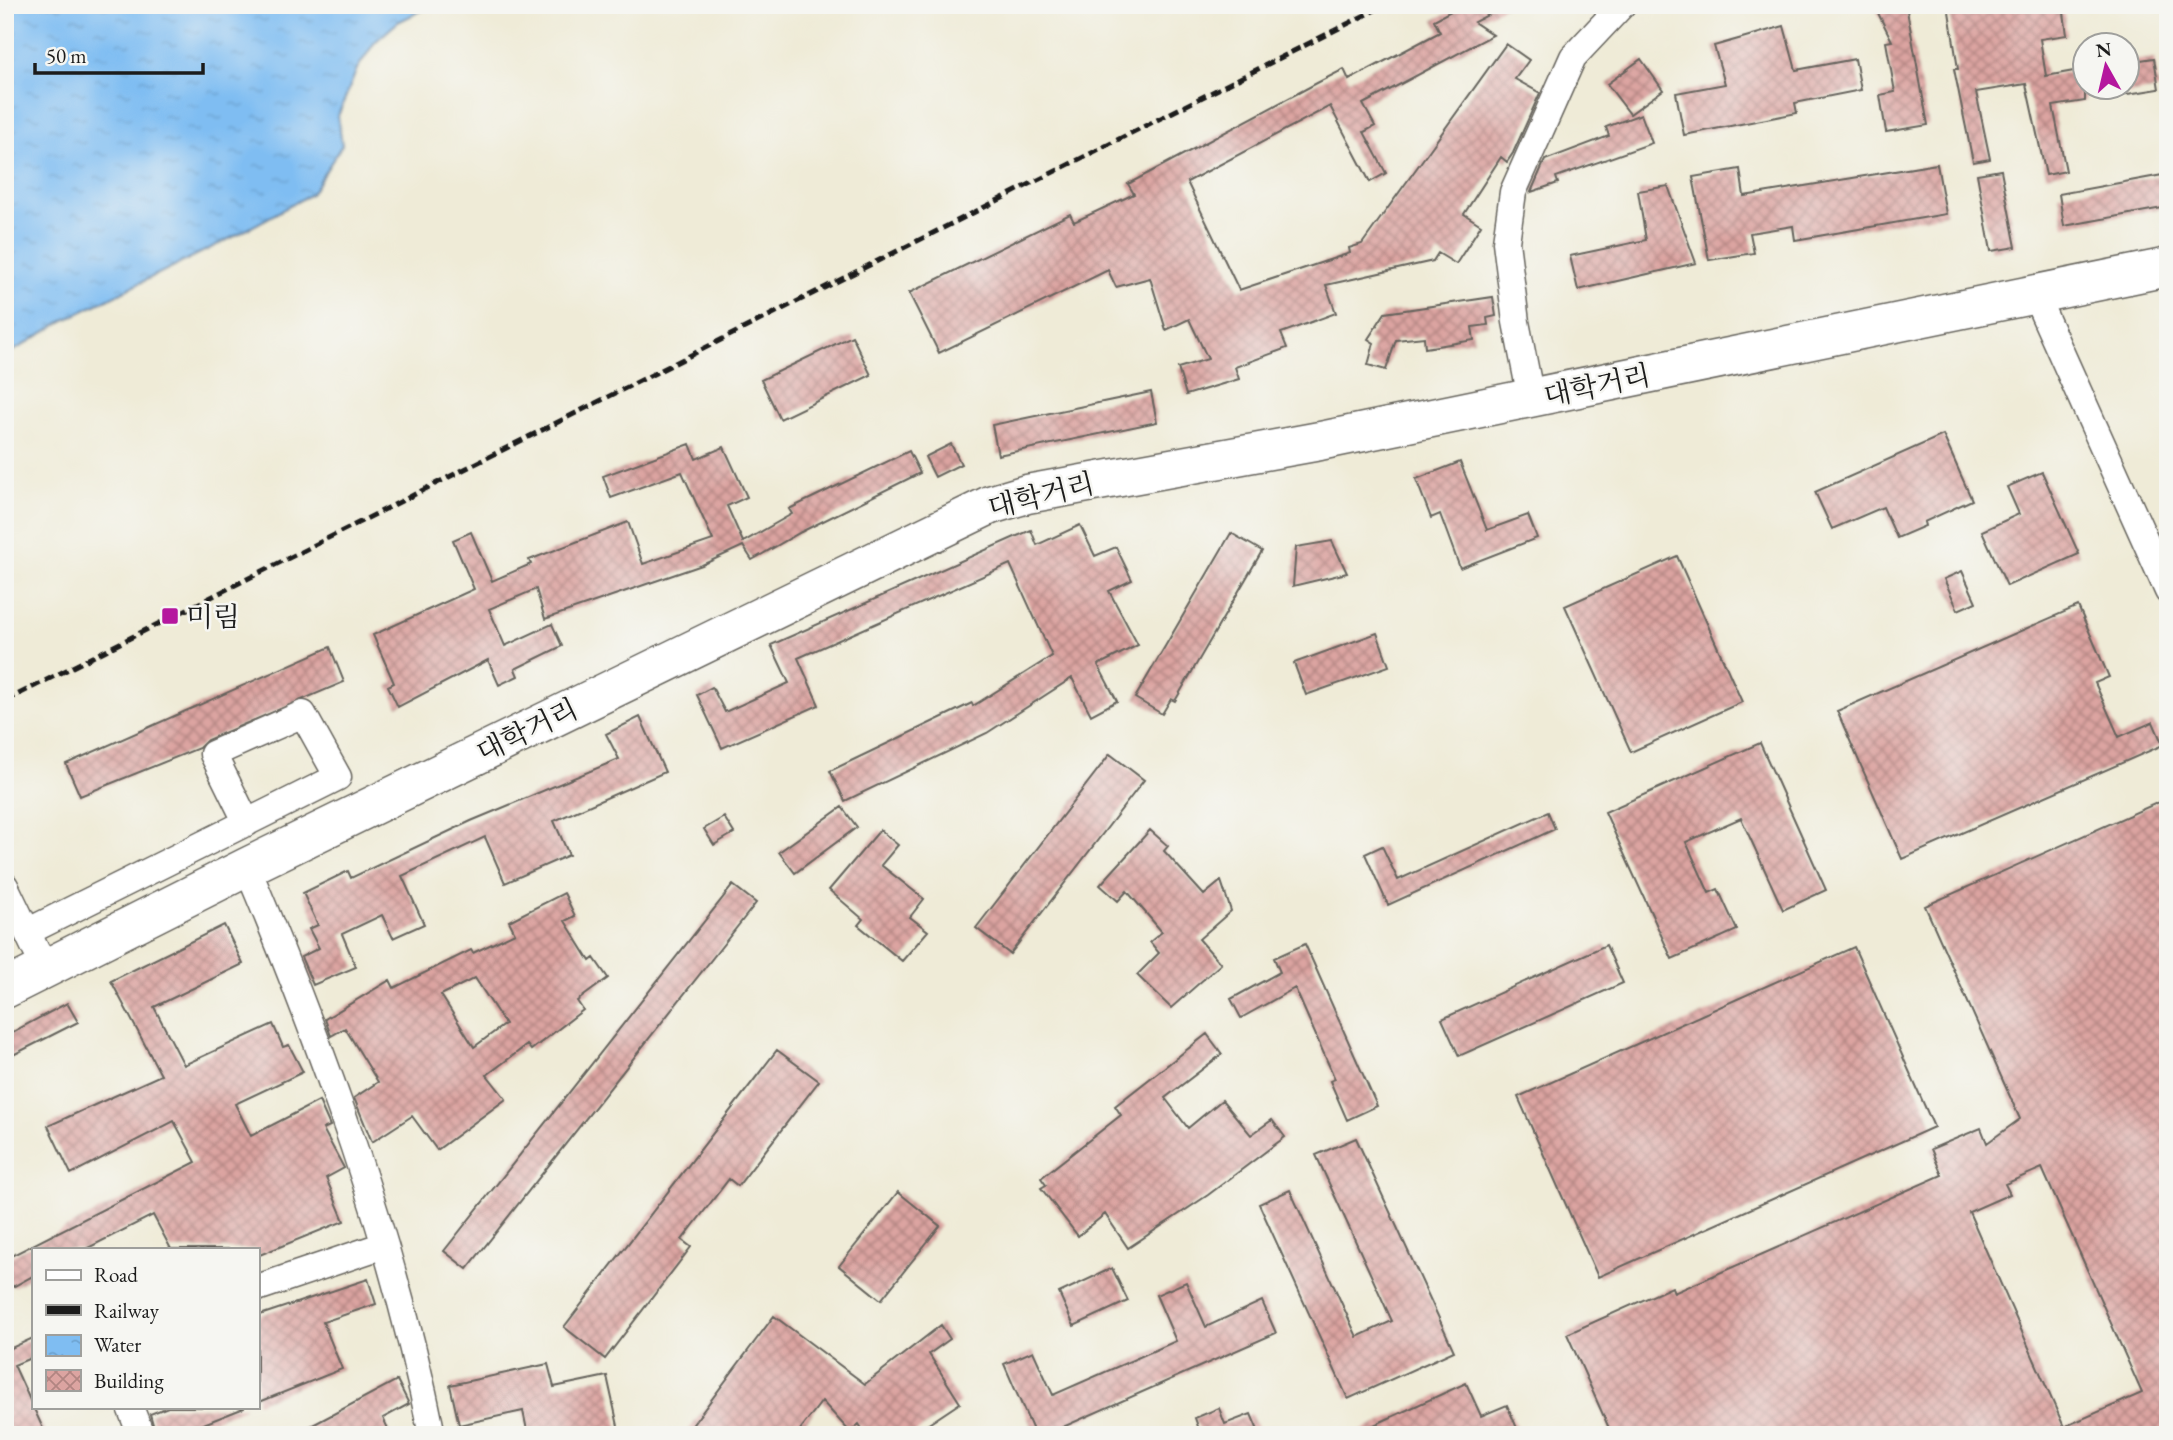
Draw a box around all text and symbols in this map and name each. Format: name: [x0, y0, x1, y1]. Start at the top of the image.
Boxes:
scale bar: [35, 32, 203, 76]
north arrow: [2072, 32, 2142, 102]
text: N: [2094, 36, 2114, 63]
text: 50 m: [46, 42, 87, 69]
street label: 대학거리: [1540, 356, 1654, 414]
street label: 대학거리: [984, 464, 1098, 526]
place label: 미림: [186, 598, 240, 634]
marker: 미림: [160, 606, 180, 626]
street label: 대학거리: [470, 690, 584, 770]
legend: [32, 1248, 259, 1408]
text: Road: [94, 1261, 138, 1288]
text: Railway: [94, 1297, 160, 1324]
text: Water: [94, 1331, 141, 1358]
text: Building: [94, 1367, 164, 1394]

